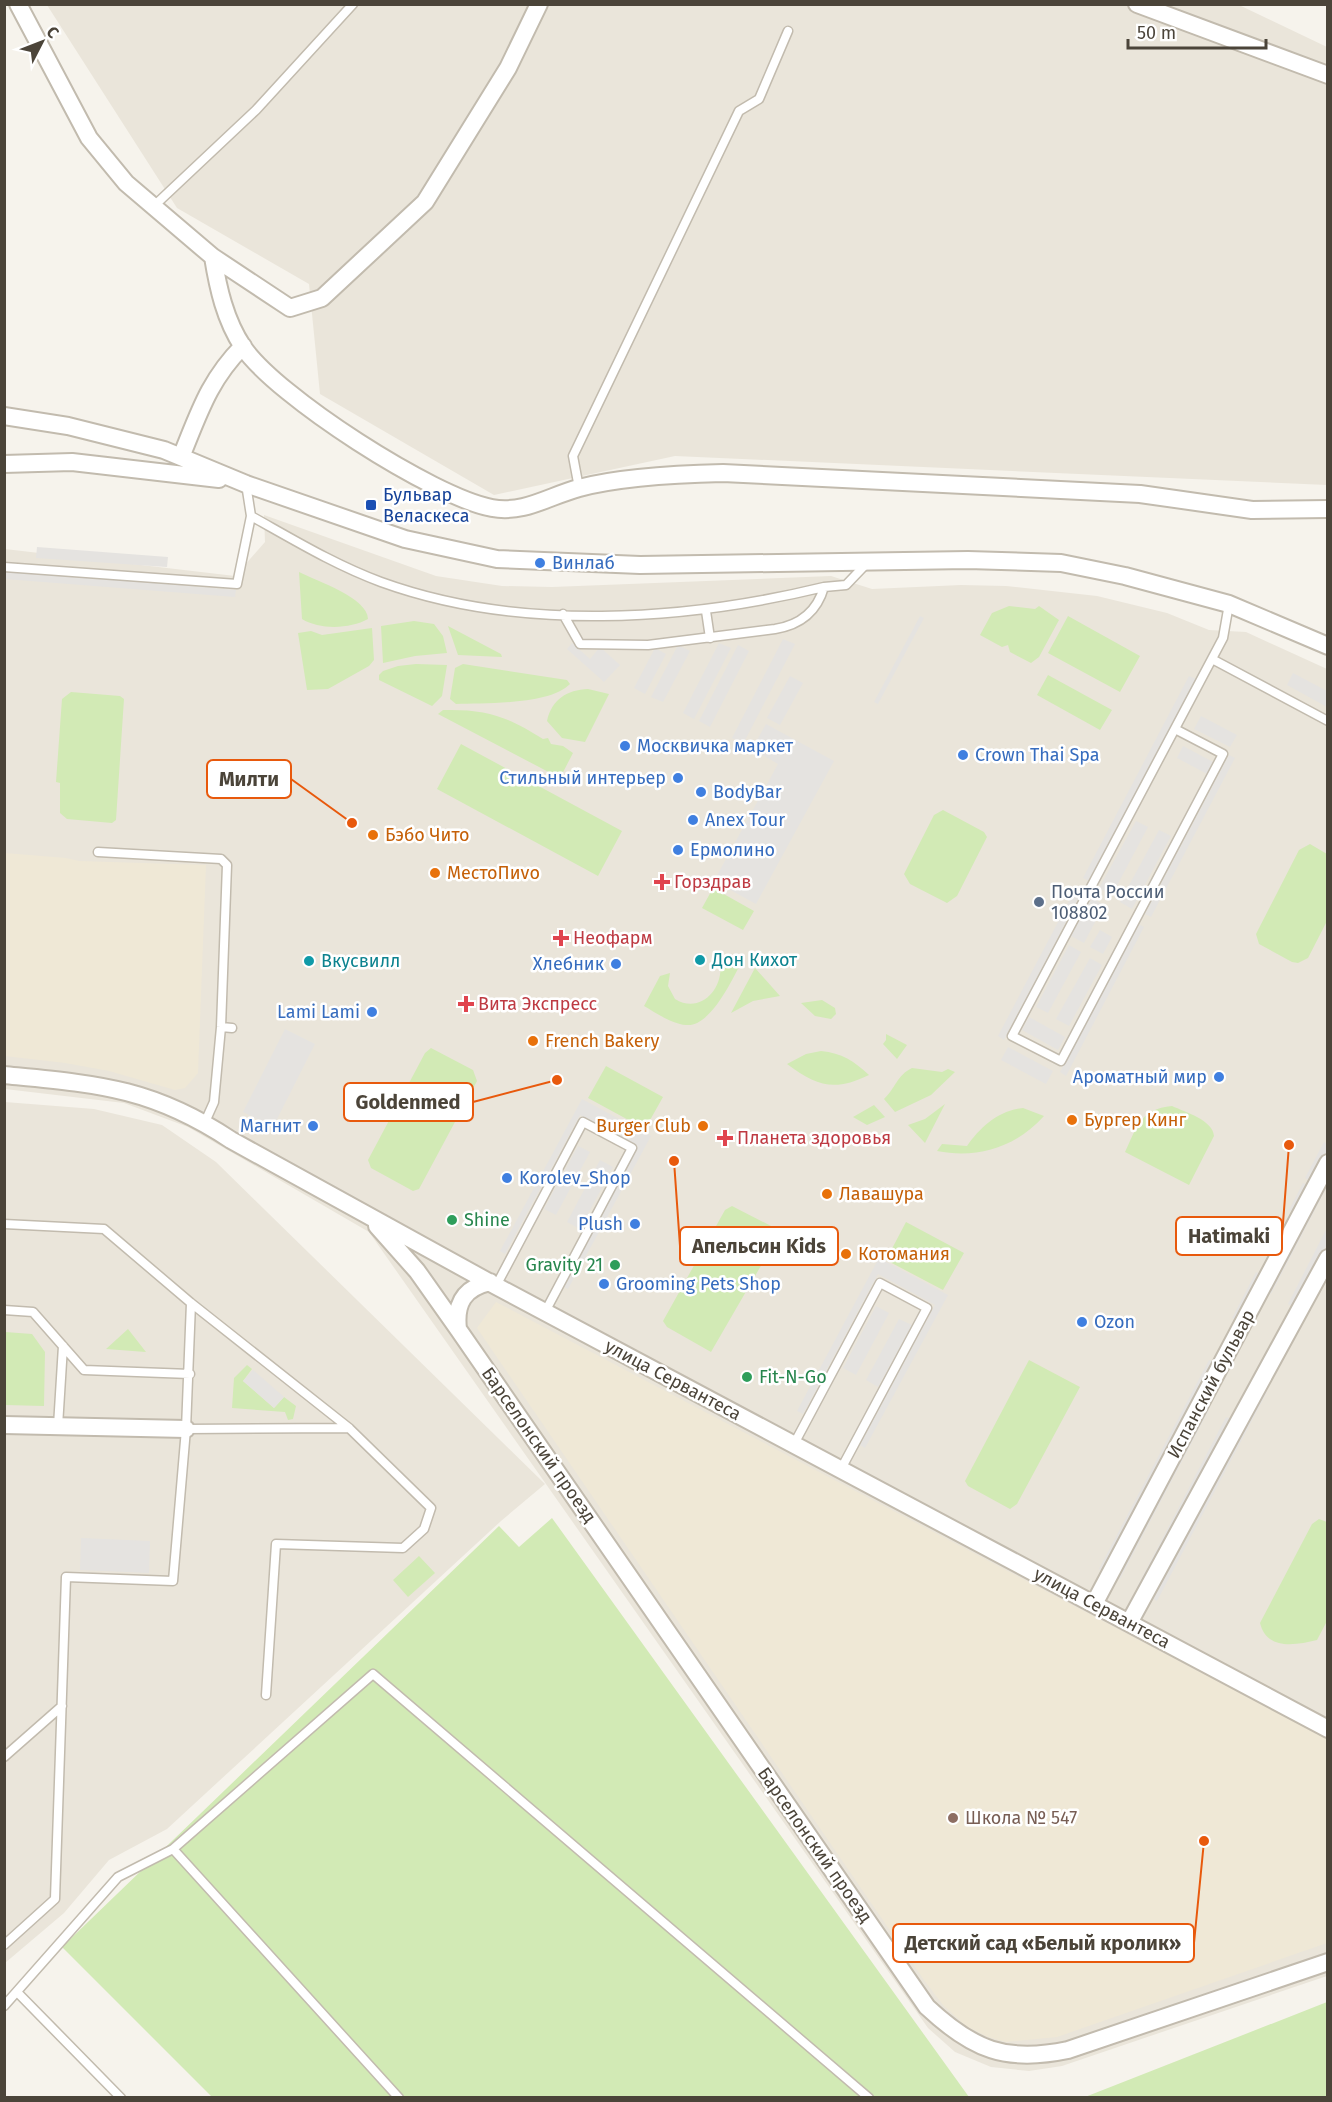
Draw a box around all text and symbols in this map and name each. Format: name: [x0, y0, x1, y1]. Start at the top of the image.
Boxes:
north arrow: [12, 12, 72, 72]
scale bar: [1128, 12, 1266, 50]
text: 50 m: [1137, 22, 1176, 44]
text: С: [43, 23, 63, 43]
place label: Бульвар Веласкеса: [383, 484, 470, 527]
marker: Бульвар Веласкеса: [364, 498, 378, 512]
place label: Винлаб: [552, 552, 615, 574]
marker: Винлаб: [533, 556, 547, 570]
place label: Москвичка маркет: [637, 735, 794, 757]
marker: Москвичка маркет: [618, 739, 632, 753]
place label: Crown Thai Spa: [975, 744, 1100, 766]
marker: Crown Thai Spa: [956, 748, 970, 762]
callout: Милти: [207, 760, 291, 798]
text: Милти: [219, 767, 279, 791]
place label: Стильный интерьер: [499, 767, 666, 789]
marker: Стильный интерьер: [671, 771, 685, 785]
place label: BodyBar: [713, 781, 782, 803]
marker: BodyBar: [694, 785, 708, 799]
place label: Anex Tour: [705, 809, 785, 831]
marker: Anex Tour: [686, 813, 700, 827]
place label: Бэбо Чито: [385, 824, 470, 846]
marker: Бэбо Чито: [366, 828, 380, 842]
place label: Ермолино: [690, 839, 775, 861]
marker: Ермолино: [671, 843, 685, 857]
place label: МестоПиvо: [447, 862, 540, 884]
marker: МестоПиvо: [428, 866, 442, 880]
place label: Горздрав: [674, 871, 751, 893]
marker: Горздрав: [655, 875, 669, 889]
place label: Почта России 108802: [1051, 881, 1164, 924]
marker: Почта России 108802: [1032, 895, 1046, 909]
place label: Неофарм: [573, 927, 653, 949]
marker: Неофарм: [554, 931, 568, 945]
place label: Дон Кихот: [711, 949, 798, 971]
place label: Вкусвилл: [321, 950, 400, 972]
place label: Хлебник: [533, 953, 605, 975]
marker: Дон Кихот: [693, 953, 707, 967]
marker: Вкусвилл: [302, 954, 316, 968]
marker: Хлебник: [609, 957, 623, 971]
place label: Вита Экспресс: [478, 993, 598, 1015]
marker: Вита Экспресс: [459, 997, 473, 1011]
place label: Lami Lami: [277, 1001, 360, 1023]
marker: Lami Lami: [365, 1005, 379, 1019]
place label: French Bakery: [545, 1030, 659, 1052]
marker: French Bakery: [526, 1034, 540, 1048]
place label: Ароматный мир: [1073, 1066, 1207, 1088]
marker: Ароматный мир: [1212, 1070, 1226, 1084]
callout: Goldenmed: [344, 1083, 473, 1121]
text: Goldenmed: [356, 1090, 460, 1114]
place label: Бургер Кинг: [1084, 1109, 1187, 1131]
marker: Бургер Кинг: [1065, 1113, 1079, 1127]
place label: Магнит: [240, 1115, 302, 1137]
place label: Burger Club: [596, 1115, 691, 1137]
marker: Магнит: [306, 1119, 320, 1133]
marker: Burger Club: [696, 1119, 710, 1133]
place label: Планета здоровья: [737, 1127, 891, 1149]
marker: Планета здоровья: [718, 1131, 732, 1145]
place label: Korolev_Shop: [519, 1167, 631, 1189]
marker: Korolev_Shop: [500, 1171, 514, 1185]
place label: Лавашура: [839, 1183, 924, 1205]
marker: Лавашура: [820, 1187, 834, 1201]
place label: Shine: [464, 1209, 510, 1231]
marker: Shine: [445, 1213, 459, 1227]
place label: Plush: [578, 1213, 623, 1235]
marker: Plush: [628, 1217, 642, 1231]
callout: Hatimaki: [1176, 1217, 1282, 1255]
text: Hatimaki: [1188, 1224, 1270, 1248]
callout: Апельсин Kids: [680, 1227, 838, 1265]
text: Апельсин Kids: [691, 1234, 826, 1258]
place label: Котомания: [858, 1243, 950, 1265]
marker: Котомания: [839, 1247, 853, 1261]
place label: Gravity 21: [526, 1254, 603, 1276]
marker: Gravity 21: [608, 1258, 622, 1272]
place label: Grooming Pets Shop: [616, 1273, 781, 1295]
marker: Grooming Pets Shop: [597, 1277, 611, 1291]
street label: Испанский бульвар: [1162, 1306, 1260, 1462]
place label: Ozon: [1094, 1311, 1135, 1333]
marker: Ozon: [1075, 1315, 1089, 1329]
street label: улица Сервантеса: [601, 1335, 745, 1425]
street label: Барселонский проезд: [477, 1363, 601, 1527]
place label: Fit-N-Go: [759, 1366, 827, 1388]
marker: Fit-N-Go: [740, 1370, 754, 1384]
street label: улица Сервантеса: [1030, 1563, 1174, 1653]
street label: Барселонский проезд: [753, 1763, 877, 1927]
place label: Школа № 547: [965, 1807, 1077, 1829]
marker: Школа № 547: [946, 1811, 960, 1825]
callout: Детский сад «Белый кролик»: [893, 1924, 1194, 1962]
text: Детский сад «Белый кролик»: [904, 1931, 1181, 1955]

